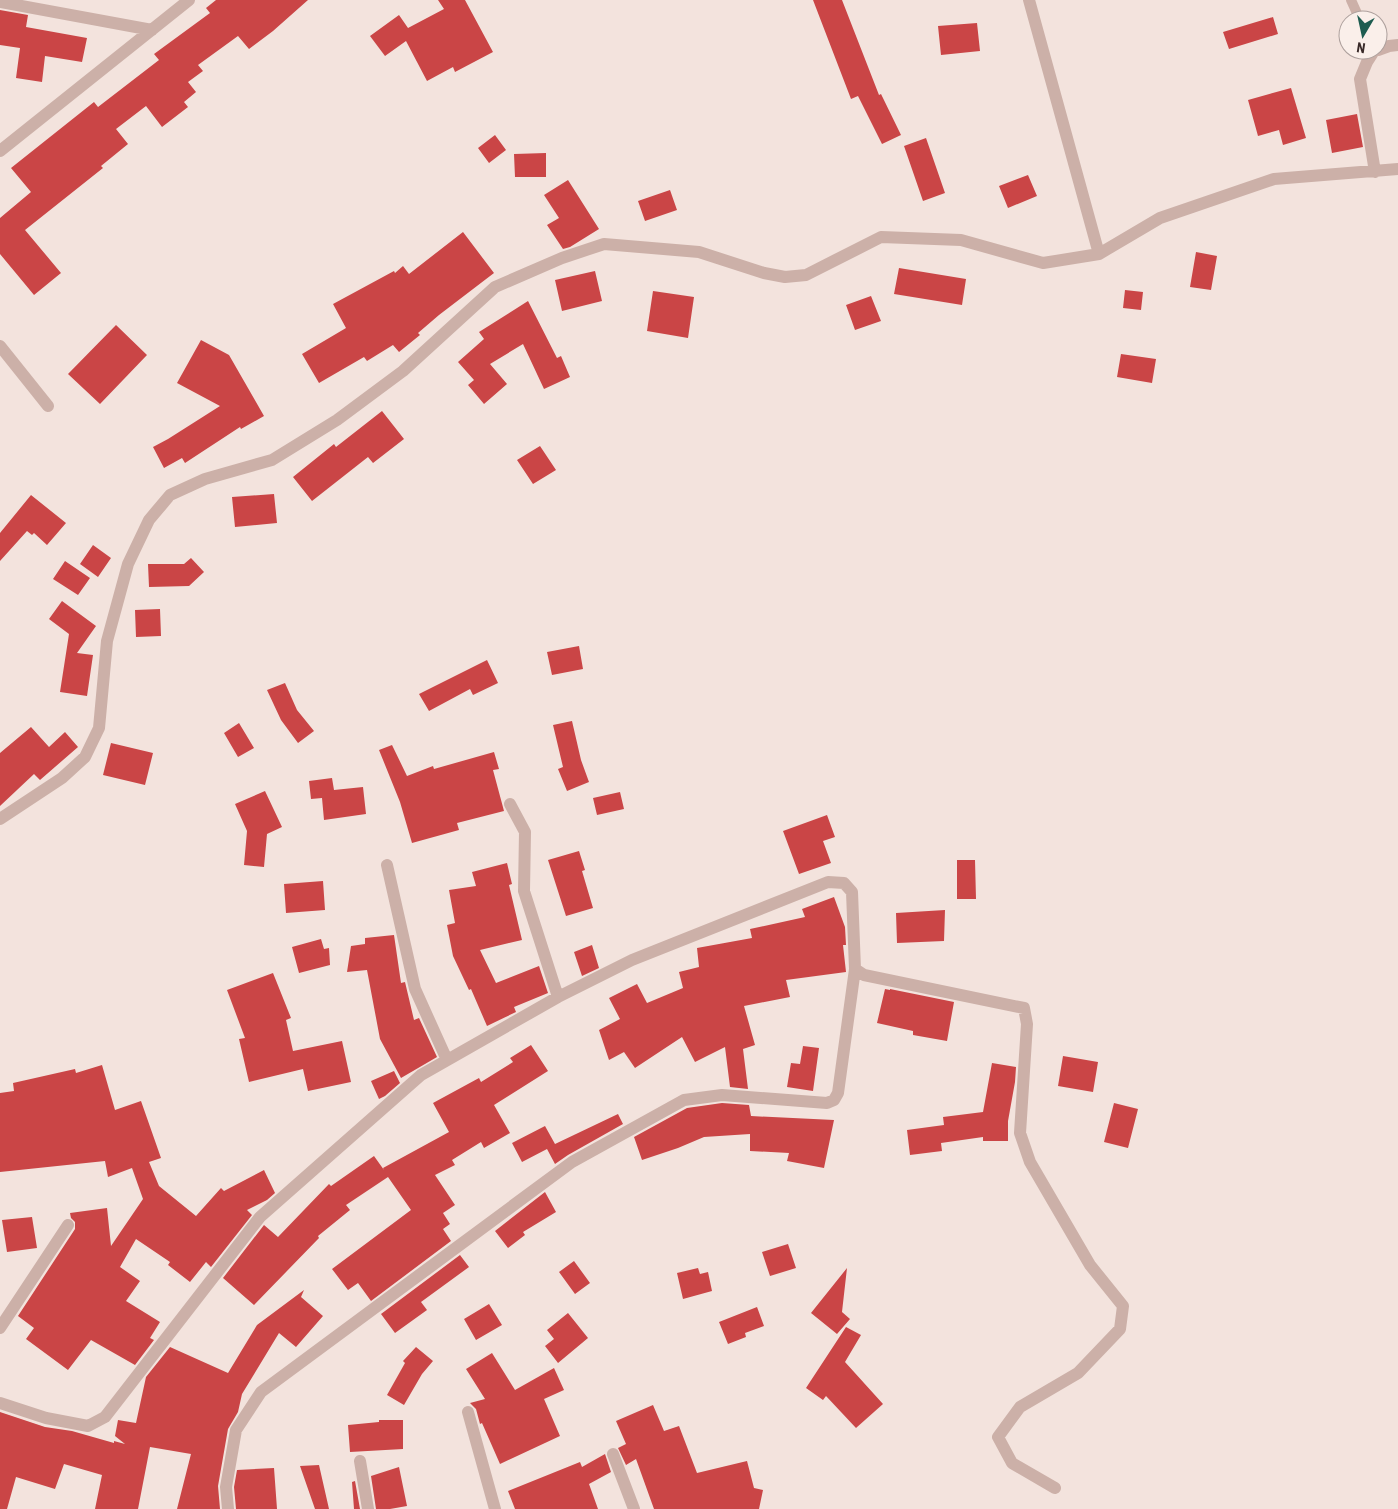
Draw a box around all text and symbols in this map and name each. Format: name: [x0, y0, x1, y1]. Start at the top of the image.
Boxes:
north arrow: [1338, 10, 1388, 60]
text: N: [1355, 39, 1366, 56]

